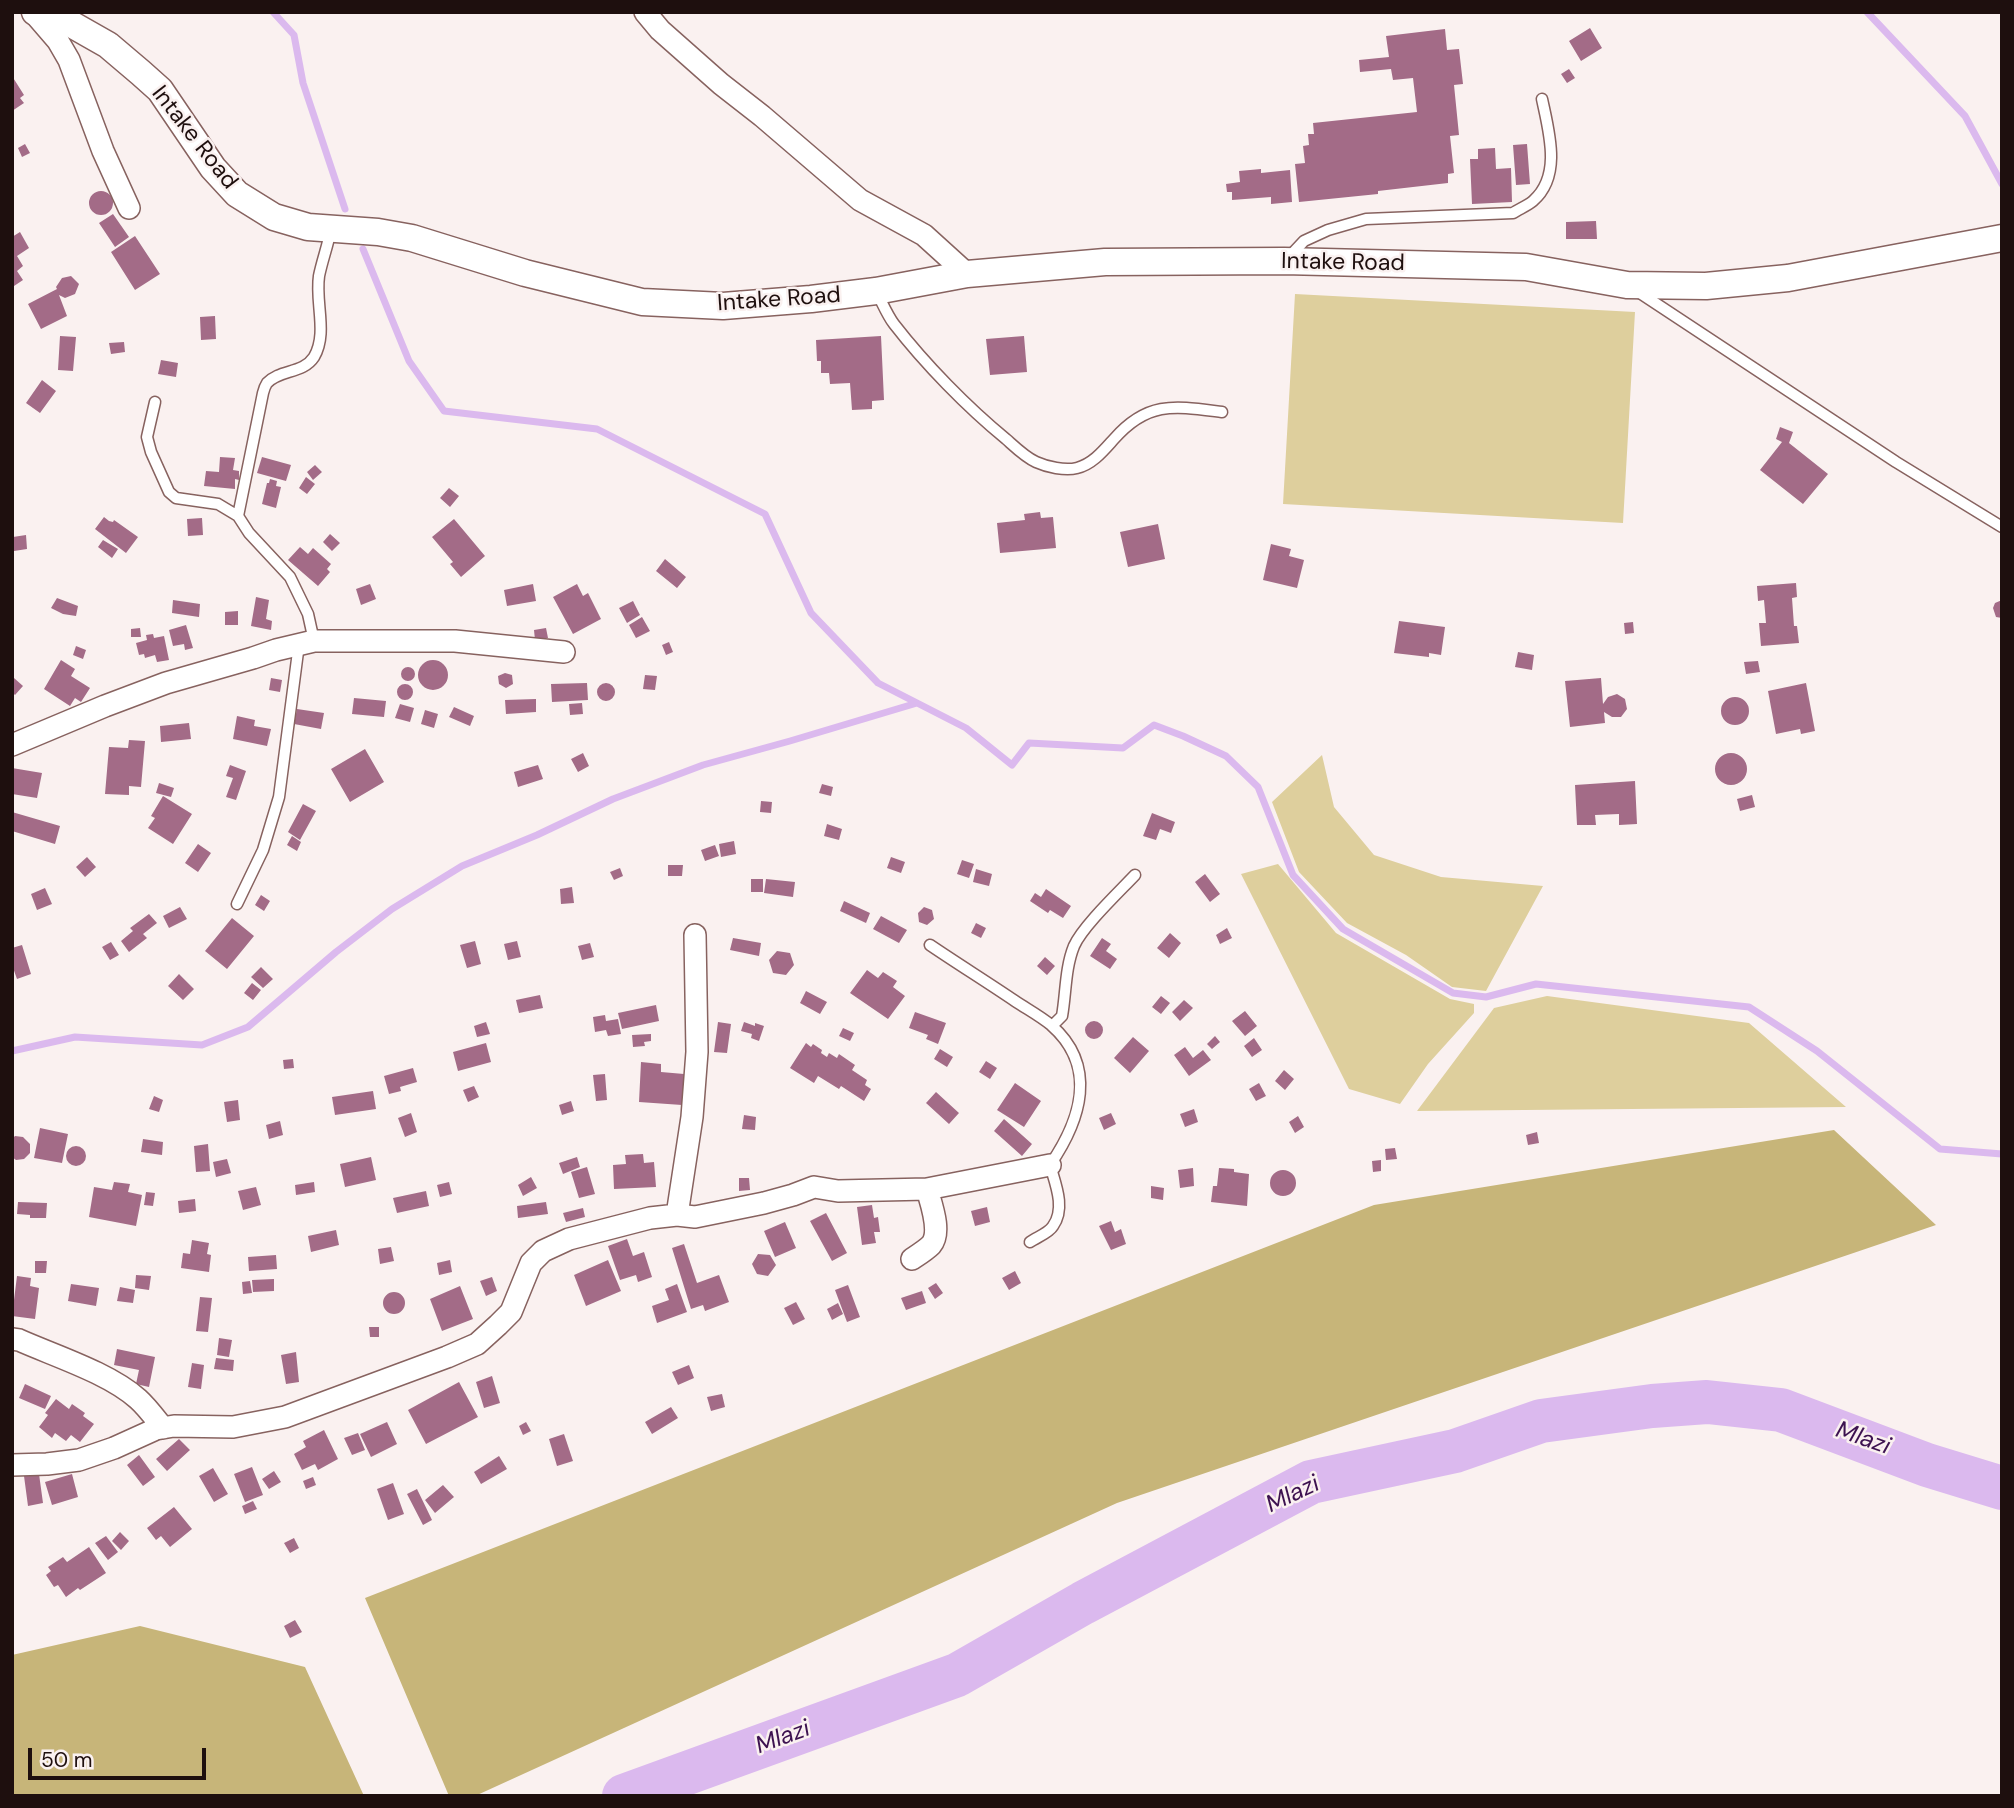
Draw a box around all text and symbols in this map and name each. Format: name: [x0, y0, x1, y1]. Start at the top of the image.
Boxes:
street label: Intake Road: [145, 81, 243, 195]
street label: Intake Road: [1281, 248, 1405, 278]
street label: Intake Road: [716, 282, 842, 318]
water label: Mlazi: [1832, 1416, 1894, 1462]
water label: Mlazi: [1262, 1470, 1324, 1520]
water label: Mlazi: [752, 1715, 814, 1761]
scale bar: [32, 1734, 210, 1778]
text: 50 m: [41, 1746, 92, 1774]

